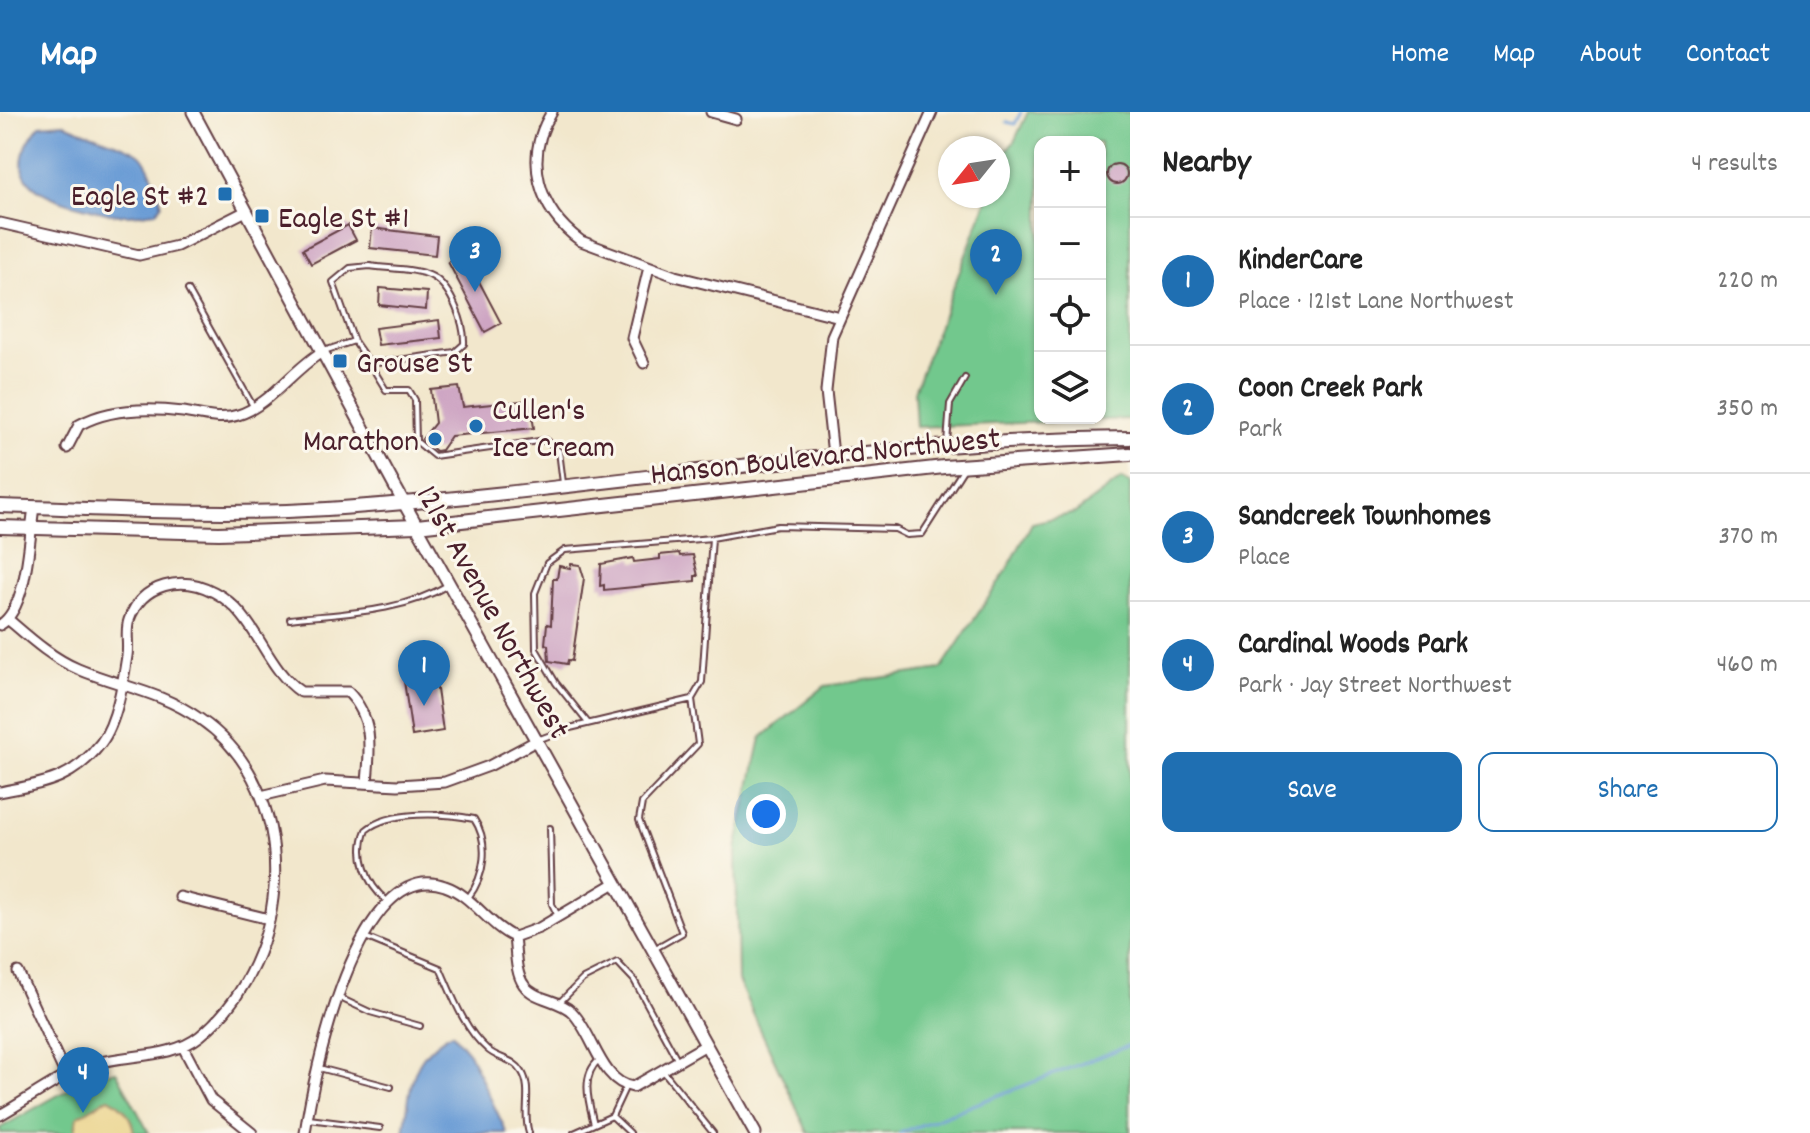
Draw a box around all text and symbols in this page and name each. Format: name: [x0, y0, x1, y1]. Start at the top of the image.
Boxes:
text: Map: [40, 29, 98, 84]
text: Home: [1391, 36, 1449, 76]
text: Map: [1493, 36, 1535, 76]
text: About: [1579, 36, 1642, 76]
text: Contact: [1686, 36, 1770, 76]
north arrow: [938, 136, 1010, 208]
map controls: [1034, 136, 1106, 424]
button: +: [1034, 136, 1106, 208]
text: Nearby: [1162, 140, 1251, 189]
text: 4 results: [1691, 146, 1778, 183]
place label: Eagle St #2: [71, 176, 209, 222]
marker: Eagle St #2: [216, 185, 234, 203]
place label: Eagle St #1: [278, 198, 409, 244]
marker: Eagle St #1: [253, 207, 271, 225]
button: −: [1034, 208, 1106, 280]
pin: 3: [449, 226, 501, 292]
pin: 2: [970, 229, 1022, 295]
text: KinderCare: [1238, 241, 1363, 284]
text: 1: [1185, 263, 1191, 300]
text: 220 m: [1717, 263, 1778, 300]
button: locate: [1034, 280, 1106, 352]
text: Place · 121st Lane Northwest: [1238, 284, 1514, 321]
place label: Grouse St: [356, 343, 473, 389]
marker: Grouse St: [331, 352, 349, 370]
button: layers: [1034, 352, 1106, 424]
text: Coon Creek Park: [1238, 369, 1423, 412]
place label: Cullen's Ice Cream: [492, 390, 615, 473]
text: 2: [1182, 391, 1194, 428]
text: 350 m: [1716, 391, 1778, 428]
text: Park: [1238, 412, 1282, 449]
marker: Cullen's Ice Cream: [467, 417, 485, 435]
street label: Hanson Boulevard Northwest: [648, 418, 1003, 500]
place label: Marathon: [303, 421, 419, 467]
marker: Marathon: [426, 430, 444, 448]
street label: 121st Avenue Northwest: [409, 478, 581, 744]
text: Sandcreek Townhomes: [1238, 497, 1491, 540]
text: 3: [1182, 519, 1194, 556]
text: 370 m: [1719, 519, 1778, 556]
text: Place: [1238, 540, 1290, 577]
text: Cardinal Woods Park: [1238, 625, 1468, 668]
pin: 1: [398, 640, 450, 706]
text: 4: [1183, 647, 1193, 684]
text: 460 m: [1716, 647, 1778, 684]
text: Park · Jay Street Northwest: [1238, 668, 1512, 705]
button: Save: [1162, 752, 1462, 832]
button: Share: [1478, 752, 1778, 832]
your location: [746, 794, 786, 834]
pin: 4: [57, 1047, 109, 1113]

